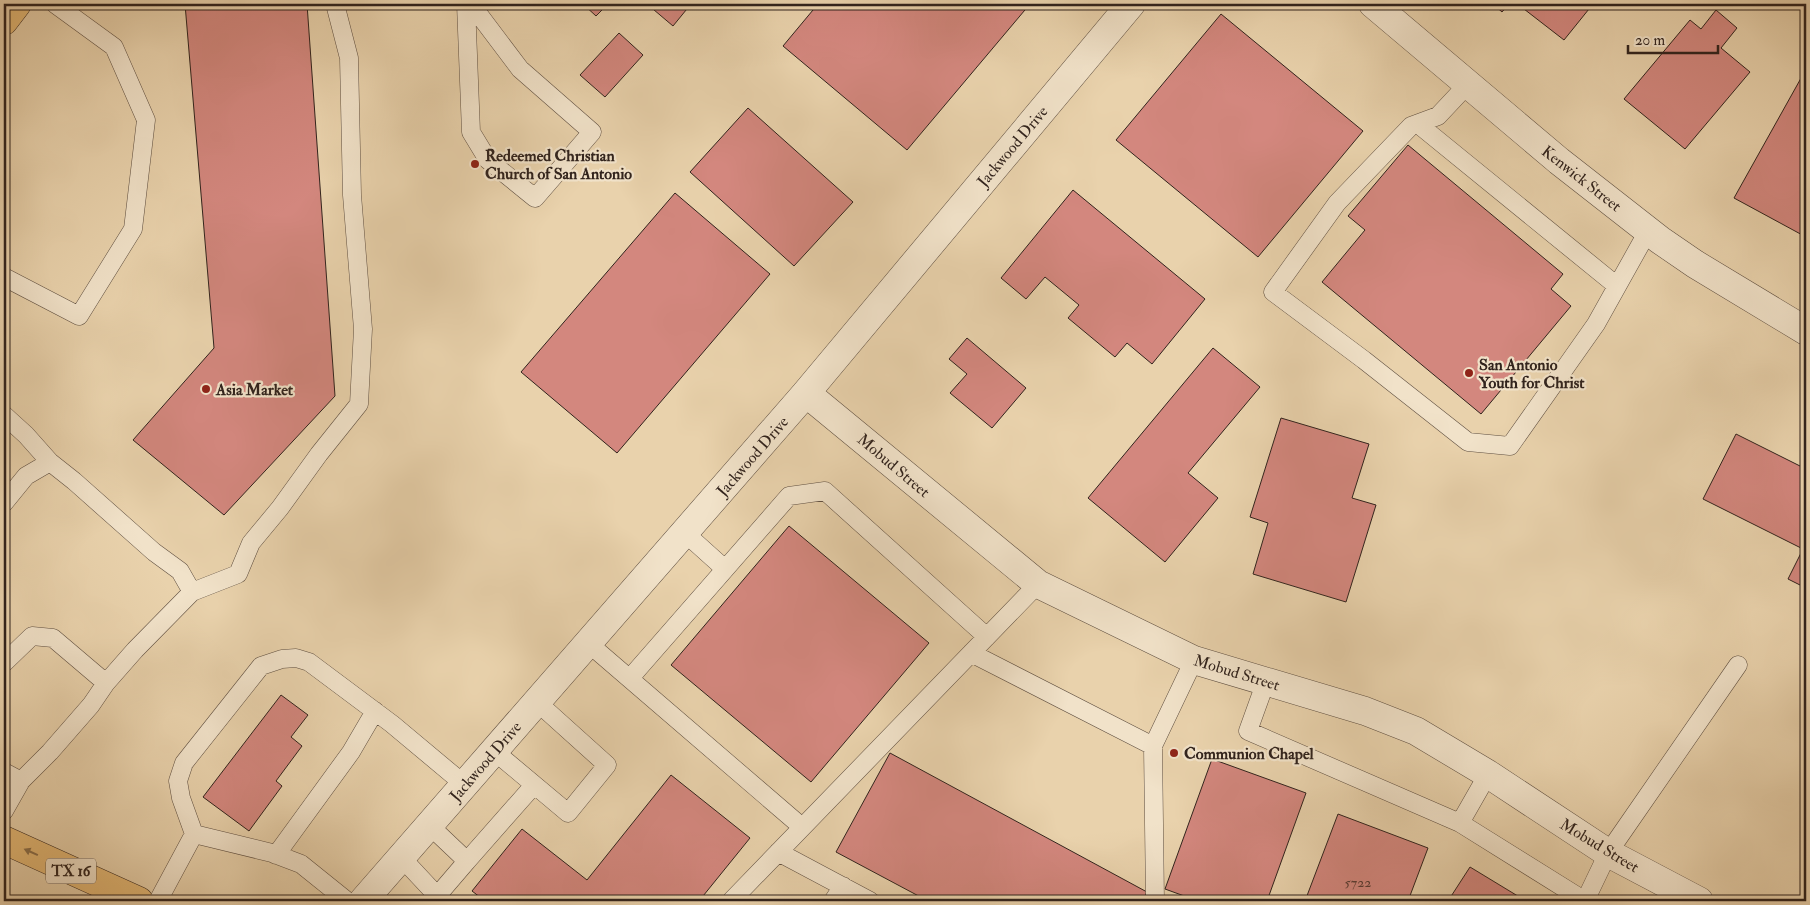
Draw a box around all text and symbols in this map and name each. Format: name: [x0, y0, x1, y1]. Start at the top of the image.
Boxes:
scale bar: [1628, 22, 1718, 54]
text: 20 m: [1635, 31, 1665, 50]
street label: Jackwood Drive: [972, 102, 1053, 193]
street label: Kenwick Street: [1537, 141, 1625, 216]
place label: Redeemed Christian Church of San Antonio: [485, 146, 632, 184]
marker: Redeemed Christian Church of San Antonio: [469, 158, 481, 170]
place label: San Antonio Youth for Christ: [1478, 355, 1585, 393]
marker: San Antonio Youth for Christ: [1463, 367, 1475, 379]
place label: Asia Market: [215, 380, 294, 400]
marker: Asia Market: [200, 383, 212, 395]
street label: Jackwood Drive: [712, 412, 794, 502]
street label: Mobud Street: [853, 430, 934, 502]
street label: Mobud Street: [1191, 650, 1282, 695]
street label: Jackwood Drive: [445, 717, 527, 807]
place label: Communion Chapel: [1184, 744, 1315, 765]
marker: Communion Chapel: [1168, 747, 1180, 759]
street label: Mobud Street: [1556, 814, 1643, 877]
one-way arrow: [24, 848, 38, 856]
road number: TX 16: [46, 858, 96, 884]
house number: 5722: [1345, 874, 1371, 891]

